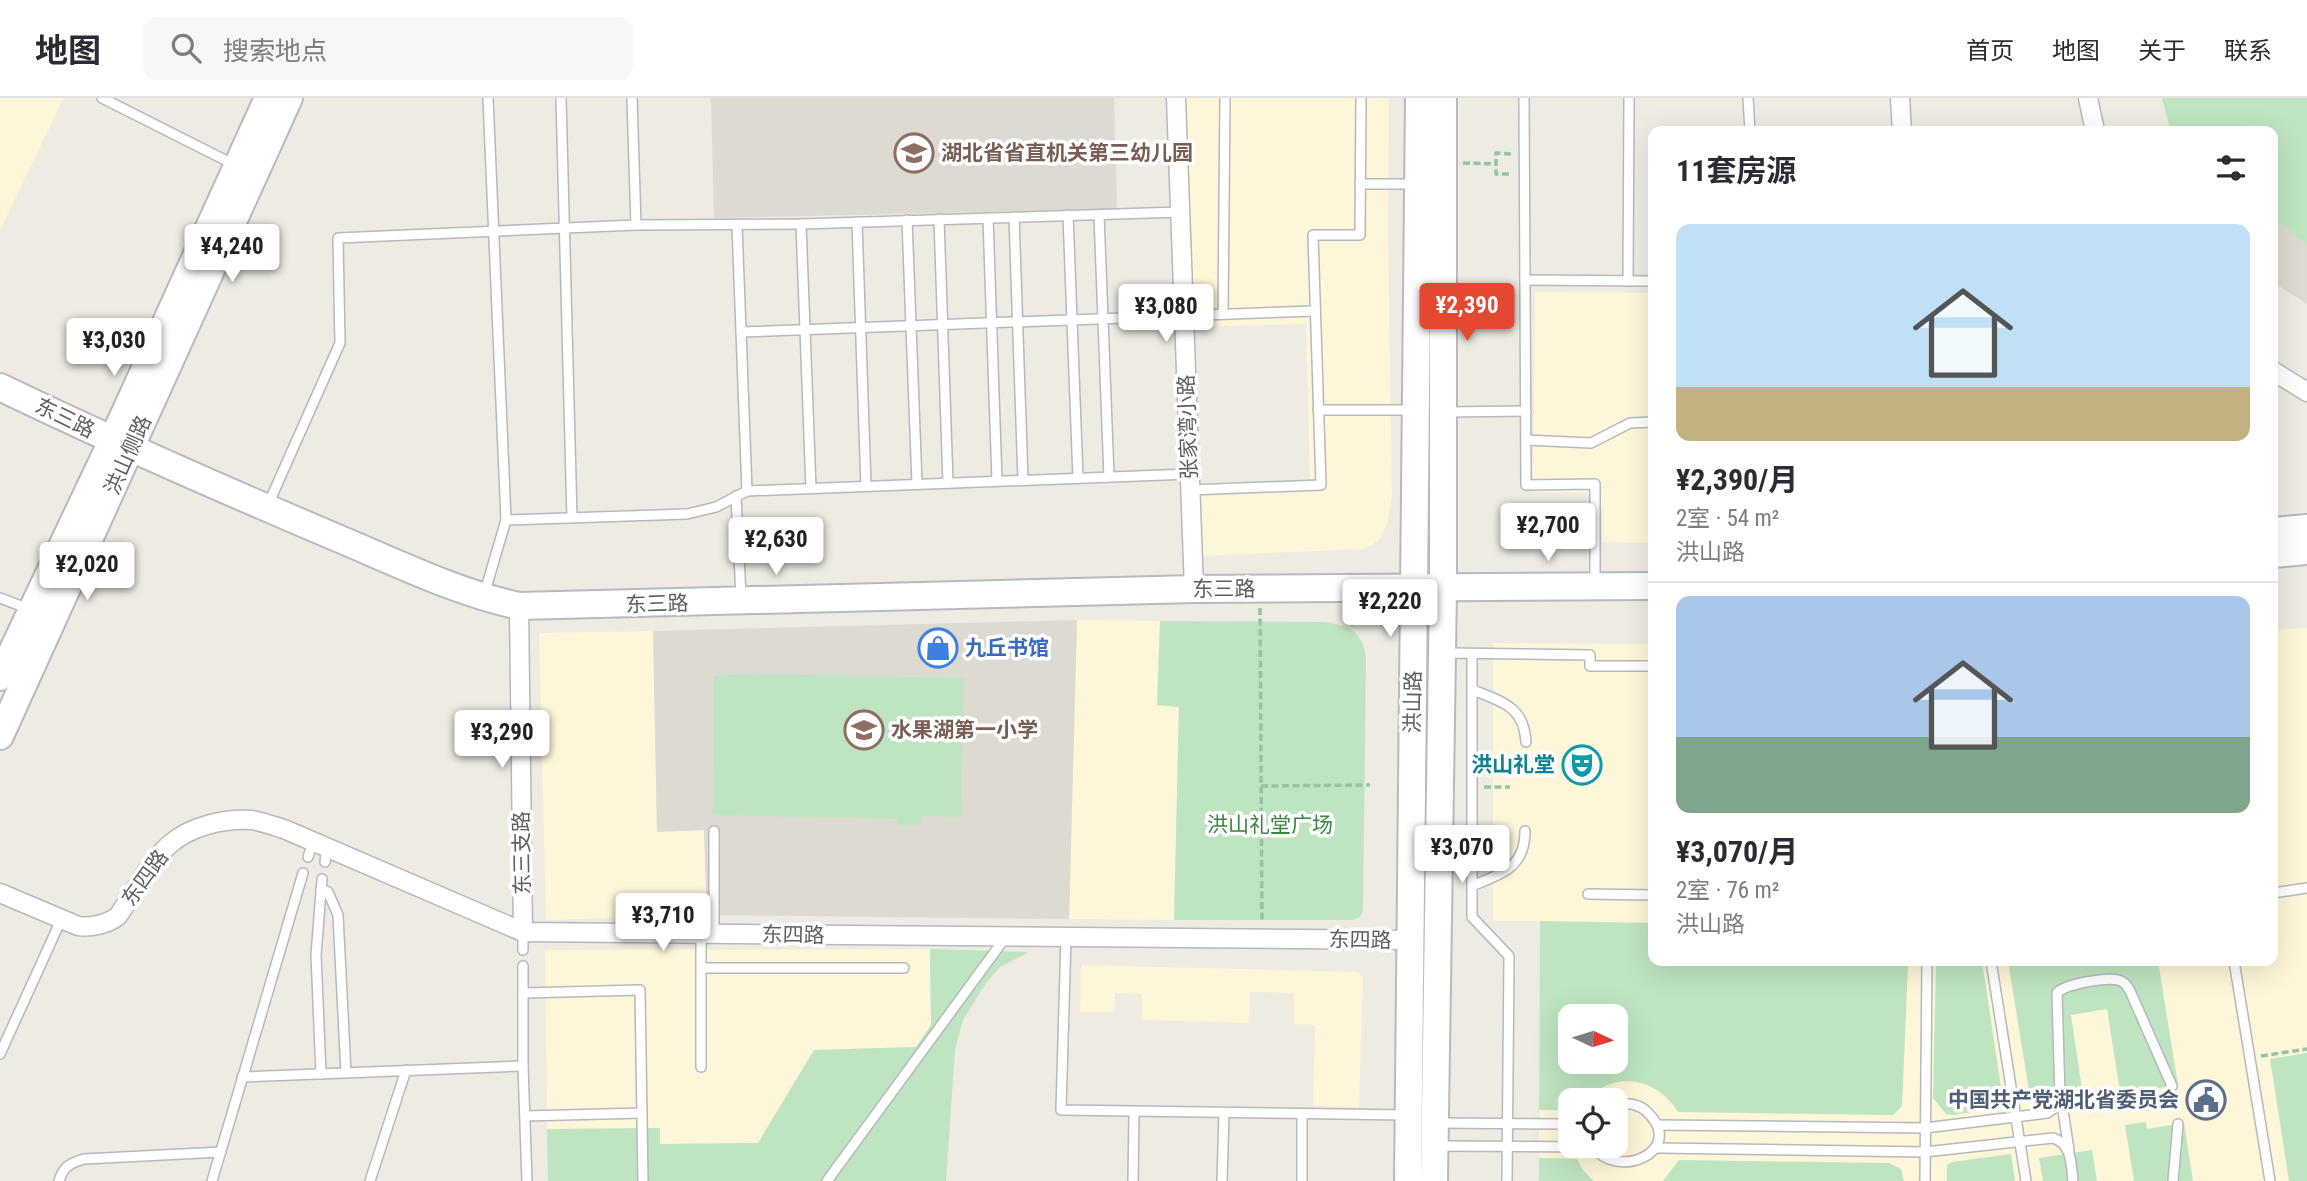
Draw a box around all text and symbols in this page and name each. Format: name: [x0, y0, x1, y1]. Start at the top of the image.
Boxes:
search box: [143, 17, 633, 80]
icon: search: [167, 29, 205, 67]
text: 地图: [35, 31, 101, 70]
text: 搜索地点: [223, 36, 327, 66]
text: 首页: [1966, 37, 2014, 65]
text: 地图: [2052, 37, 2100, 65]
text: 关于: [2138, 37, 2186, 65]
text: 联系: [2224, 37, 2272, 65]
school or university icon: 湖北省省直机关第三幼儿园: [893, 132, 935, 174]
place label: 湖北省省直机关第三幼儿园: [941, 141, 1193, 165]
icon: filters: [2212, 149, 2250, 187]
text: 11套房源: [1676, 153, 1796, 188]
pin: ¥4,240: [175, 225, 289, 284]
text: ¥4,240: [200, 233, 264, 260]
icon: home: [1900, 270, 2026, 396]
pin: ¥2,390: [1410, 284, 1524, 343]
pin: ¥3,080: [1109, 285, 1223, 344]
text: ¥2,390: [1435, 292, 1499, 319]
text: ¥3,080: [1134, 293, 1198, 320]
pin: ¥3,030: [57, 318, 171, 378]
text: ¥3,030: [82, 327, 146, 354]
street label: 张家湾小路: [1174, 374, 1202, 480]
street label: 东三路: [31, 393, 99, 443]
street label: 洪山侧路: [100, 412, 156, 498]
text: ¥2,390/月: [1676, 462, 1798, 497]
pin: ¥2,700: [1491, 504, 1605, 563]
text: 2室 · 54 m²: [1676, 505, 1779, 532]
text: ¥2,700: [1516, 512, 1580, 539]
pin: ¥2,630: [719, 518, 833, 577]
text: ¥2,630: [744, 526, 808, 553]
text: 洪山路: [1676, 539, 1745, 566]
pin: ¥2,020: [30, 542, 144, 602]
text: ¥2,020: [55, 551, 119, 578]
street label: 东三路: [1193, 577, 1256, 601]
pin: ¥2,220: [1333, 580, 1447, 639]
text: ¥2,220: [1358, 588, 1422, 615]
street label: 东三路: [625, 591, 689, 617]
shop icon: 九丘书馆: [917, 627, 959, 669]
place label: 九丘书馆: [965, 636, 1049, 660]
icon: home: [1900, 642, 2026, 768]
street label: 洪山路: [1400, 670, 1426, 734]
school or university icon: 水果湖第一小学: [843, 709, 885, 751]
pin: ¥3,290: [445, 710, 559, 770]
place label: 水果湖第一小学: [891, 718, 1038, 742]
text: ¥3,290: [470, 719, 534, 746]
theatre icon: 洪山礼堂: [1561, 744, 1603, 786]
place label: 洪山礼堂: [1471, 753, 1555, 777]
street label: 东三支路: [509, 811, 535, 895]
park label: 洪山礼堂广场: [1207, 813, 1333, 837]
pin: ¥3,070: [1405, 826, 1519, 885]
text: ¥3,070: [1430, 834, 1494, 861]
text: ¥3,070/月: [1676, 834, 1798, 869]
street label: 东四路: [117, 845, 173, 911]
text: 2室 · 76 m²: [1676, 877, 1779, 904]
pin: ¥3,710: [606, 894, 720, 953]
text: ¥3,710: [631, 902, 695, 929]
text: 洪山路: [1676, 911, 1745, 938]
street label: 东四路: [761, 922, 825, 948]
street label: 东四路: [1328, 927, 1392, 953]
north arrow: [1558, 1004, 1628, 1074]
map controls: [1558, 1004, 1628, 1158]
public building icon: 中国共产党湖北省委员会: [2185, 1079, 2227, 1121]
button: locate: [1558, 1088, 1628, 1158]
place label: 中国共产党湖北省委员会: [1948, 1088, 2179, 1112]

